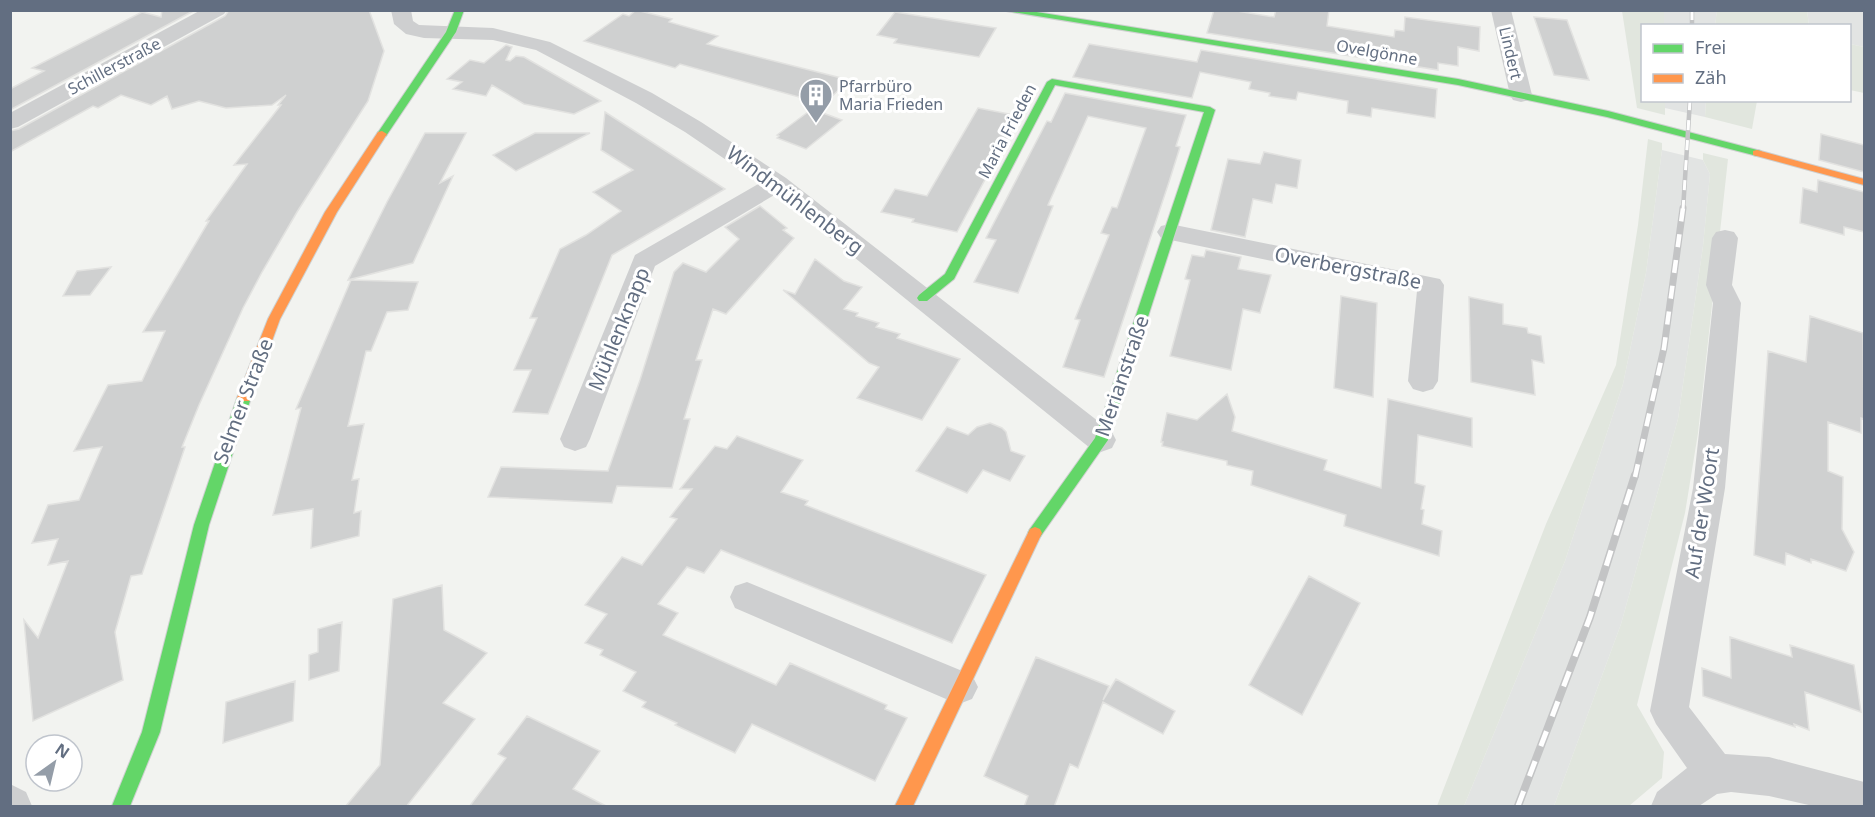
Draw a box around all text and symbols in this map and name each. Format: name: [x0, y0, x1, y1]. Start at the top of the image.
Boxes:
street label: Lindert: [1494, 24, 1528, 82]
legend: [1641, 24, 1851, 102]
street label: Schillerstraße: [64, 32, 164, 100]
street label: Ovelgönne: [1335, 34, 1419, 70]
text: Frei: [1695, 35, 1726, 59]
text: Zäh: [1695, 65, 1727, 89]
place label: Pfarrbüro Maria Frieden: [839, 75, 943, 115]
building icon: Pfarrbüro Maria Frieden: [798, 77, 834, 124]
street label: Maria Frieden: [973, 80, 1041, 182]
street label: Windmühlenberg: [721, 139, 869, 260]
street label: Overbergstraße: [1272, 240, 1424, 295]
street label: Mühlenknapp: [582, 263, 656, 394]
street label: Merianstraße: [1088, 312, 1155, 440]
street label: Selmer Straße: [206, 334, 279, 467]
street label: Auf der Woort: [1678, 446, 1725, 580]
north arrow: [24, 733, 84, 793]
text: N: [51, 738, 74, 763]

